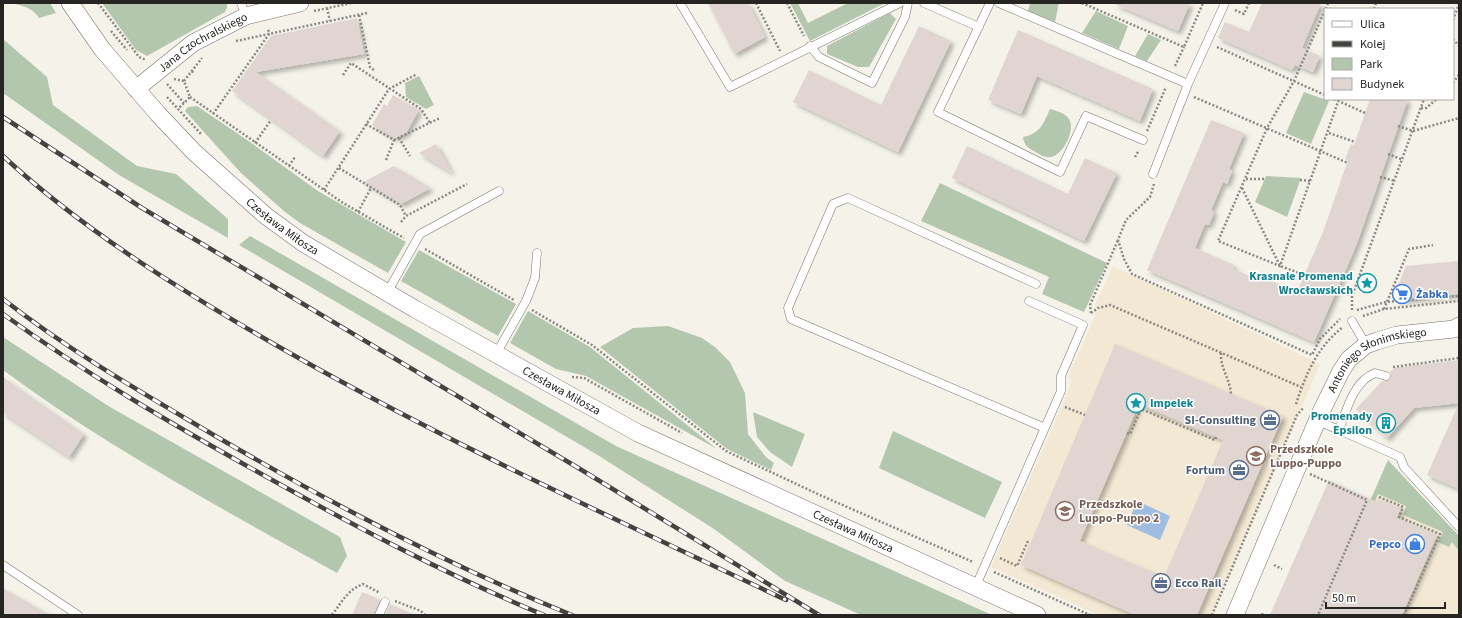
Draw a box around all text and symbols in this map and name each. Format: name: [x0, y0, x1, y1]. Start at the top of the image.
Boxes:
street label: Jana Czochralskiego: [155, 8, 250, 76]
legend: [1324, 8, 1454, 100]
text: Ulica: [1360, 16, 1385, 33]
text: Kolej: [1360, 36, 1385, 53]
text: Park: [1360, 56, 1382, 73]
text: Budynek: [1360, 76, 1404, 93]
street label: Czesława Miłosza: [242, 194, 322, 259]
place label: Krasnale Promenad Wrocławskich: [1249, 268, 1353, 299]
place icon: Krasnale Promenad Wrocławskich: [1356, 272, 1378, 294]
supermarket icon: Żabka: [1391, 283, 1413, 305]
place label: Żabka: [1416, 286, 1448, 303]
street label: Antoniego Słonimskiego: [1323, 323, 1428, 395]
street label: Czesława Miłosza: [519, 362, 604, 419]
place icon: Impelek: [1125, 392, 1147, 414]
place label: Impelek: [1150, 395, 1194, 412]
place label: Promenady Epsilon: [1311, 408, 1373, 439]
office icon: SI-Consulting: [1259, 409, 1281, 431]
place label: SI-Consulting: [1184, 412, 1257, 429]
building icon: Promenady Epsilon: [1375, 412, 1397, 434]
place label: Przedszkole Luppo-Puppo: [1270, 441, 1342, 472]
school or university icon: Przedszkole Luppo-Puppo: [1245, 445, 1267, 467]
office icon: Fortum: [1228, 459, 1250, 481]
place label: Fortum: [1186, 462, 1225, 479]
place label: Przedszkole Luppo-Puppo 2: [1079, 496, 1159, 527]
school or university icon: Przedszkole Luppo-Puppo 2: [1054, 500, 1076, 522]
street label: Czesława Miłosza: [810, 505, 896, 557]
shop icon: Pepco: [1404, 533, 1426, 555]
place label: Pepco: [1369, 536, 1401, 553]
office icon: Ecco Rail: [1150, 572, 1172, 594]
place label: Ecco Rail: [1175, 575, 1222, 592]
scale bar: [1326, 584, 1445, 610]
text: 50 m: [1332, 590, 1356, 607]

